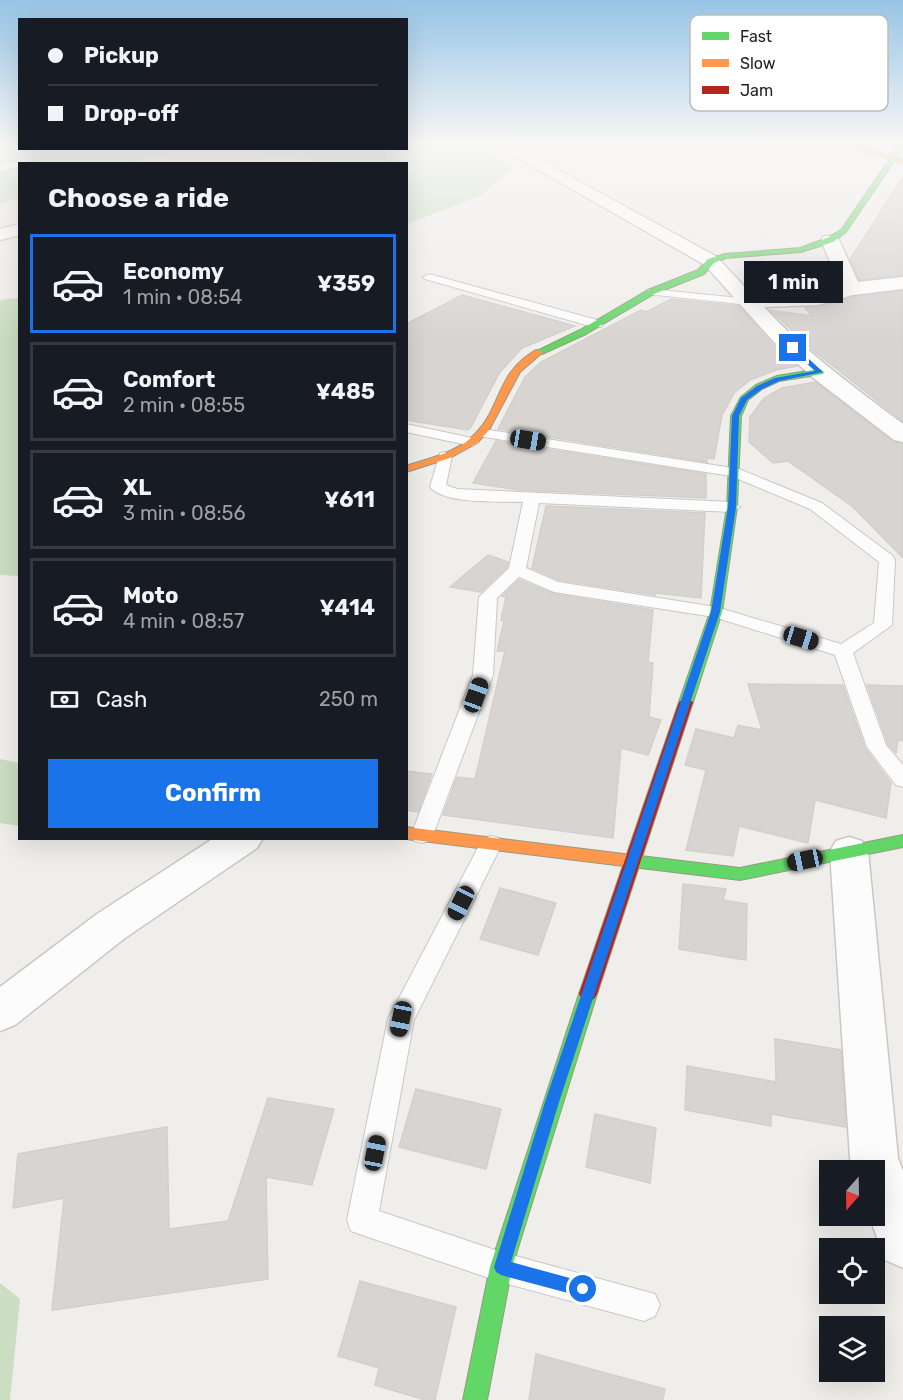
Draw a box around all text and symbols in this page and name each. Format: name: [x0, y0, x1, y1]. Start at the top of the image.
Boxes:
legend: [690, 15, 888, 111]
text: Fast: [740, 27, 772, 46]
text: Pickup: [84, 42, 159, 69]
text: Slow: [740, 54, 776, 73]
text: Jam: [740, 81, 773, 100]
text: Drop-off: [84, 100, 179, 127]
text: Choose a ride: [48, 182, 229, 214]
icon: car: [51, 257, 105, 311]
text: Economy: [123, 258, 224, 285]
callout: 1 min: [744, 261, 842, 303]
text: ¥359: [317, 270, 375, 297]
text: 1 min: [768, 270, 819, 294]
text: 1 min · 08:54: [123, 285, 242, 309]
route end: [779, 334, 806, 361]
icon: car: [51, 365, 105, 419]
text: Comfort: [123, 366, 215, 393]
text: ¥485: [316, 378, 375, 405]
text: 2 min · 08:55: [123, 393, 245, 417]
car: [509, 428, 547, 452]
icon: car: [51, 473, 105, 527]
text: XL: [123, 474, 151, 501]
text: ¥611: [324, 486, 375, 513]
text: 3 min · 08:56: [123, 501, 246, 525]
icon: car: [51, 581, 105, 635]
text: Moto: [123, 582, 178, 609]
text: ¥414: [319, 594, 375, 621]
text: 4 min · 08:57: [123, 609, 244, 633]
car: [781, 624, 821, 652]
car: [461, 675, 491, 715]
icon: cash: [48, 683, 81, 716]
text: Cash: [96, 686, 147, 713]
text: 250 m: [319, 687, 378, 711]
button: Confirm: [48, 759, 378, 828]
car: [786, 847, 824, 873]
car: [445, 883, 477, 923]
car: [389, 1000, 413, 1038]
car: [363, 1134, 387, 1172]
north arrow: [819, 1160, 885, 1226]
map controls: [819, 1160, 885, 1382]
button: locate: [819, 1238, 885, 1304]
route start: [569, 1275, 596, 1302]
button: layers: [819, 1316, 885, 1382]

